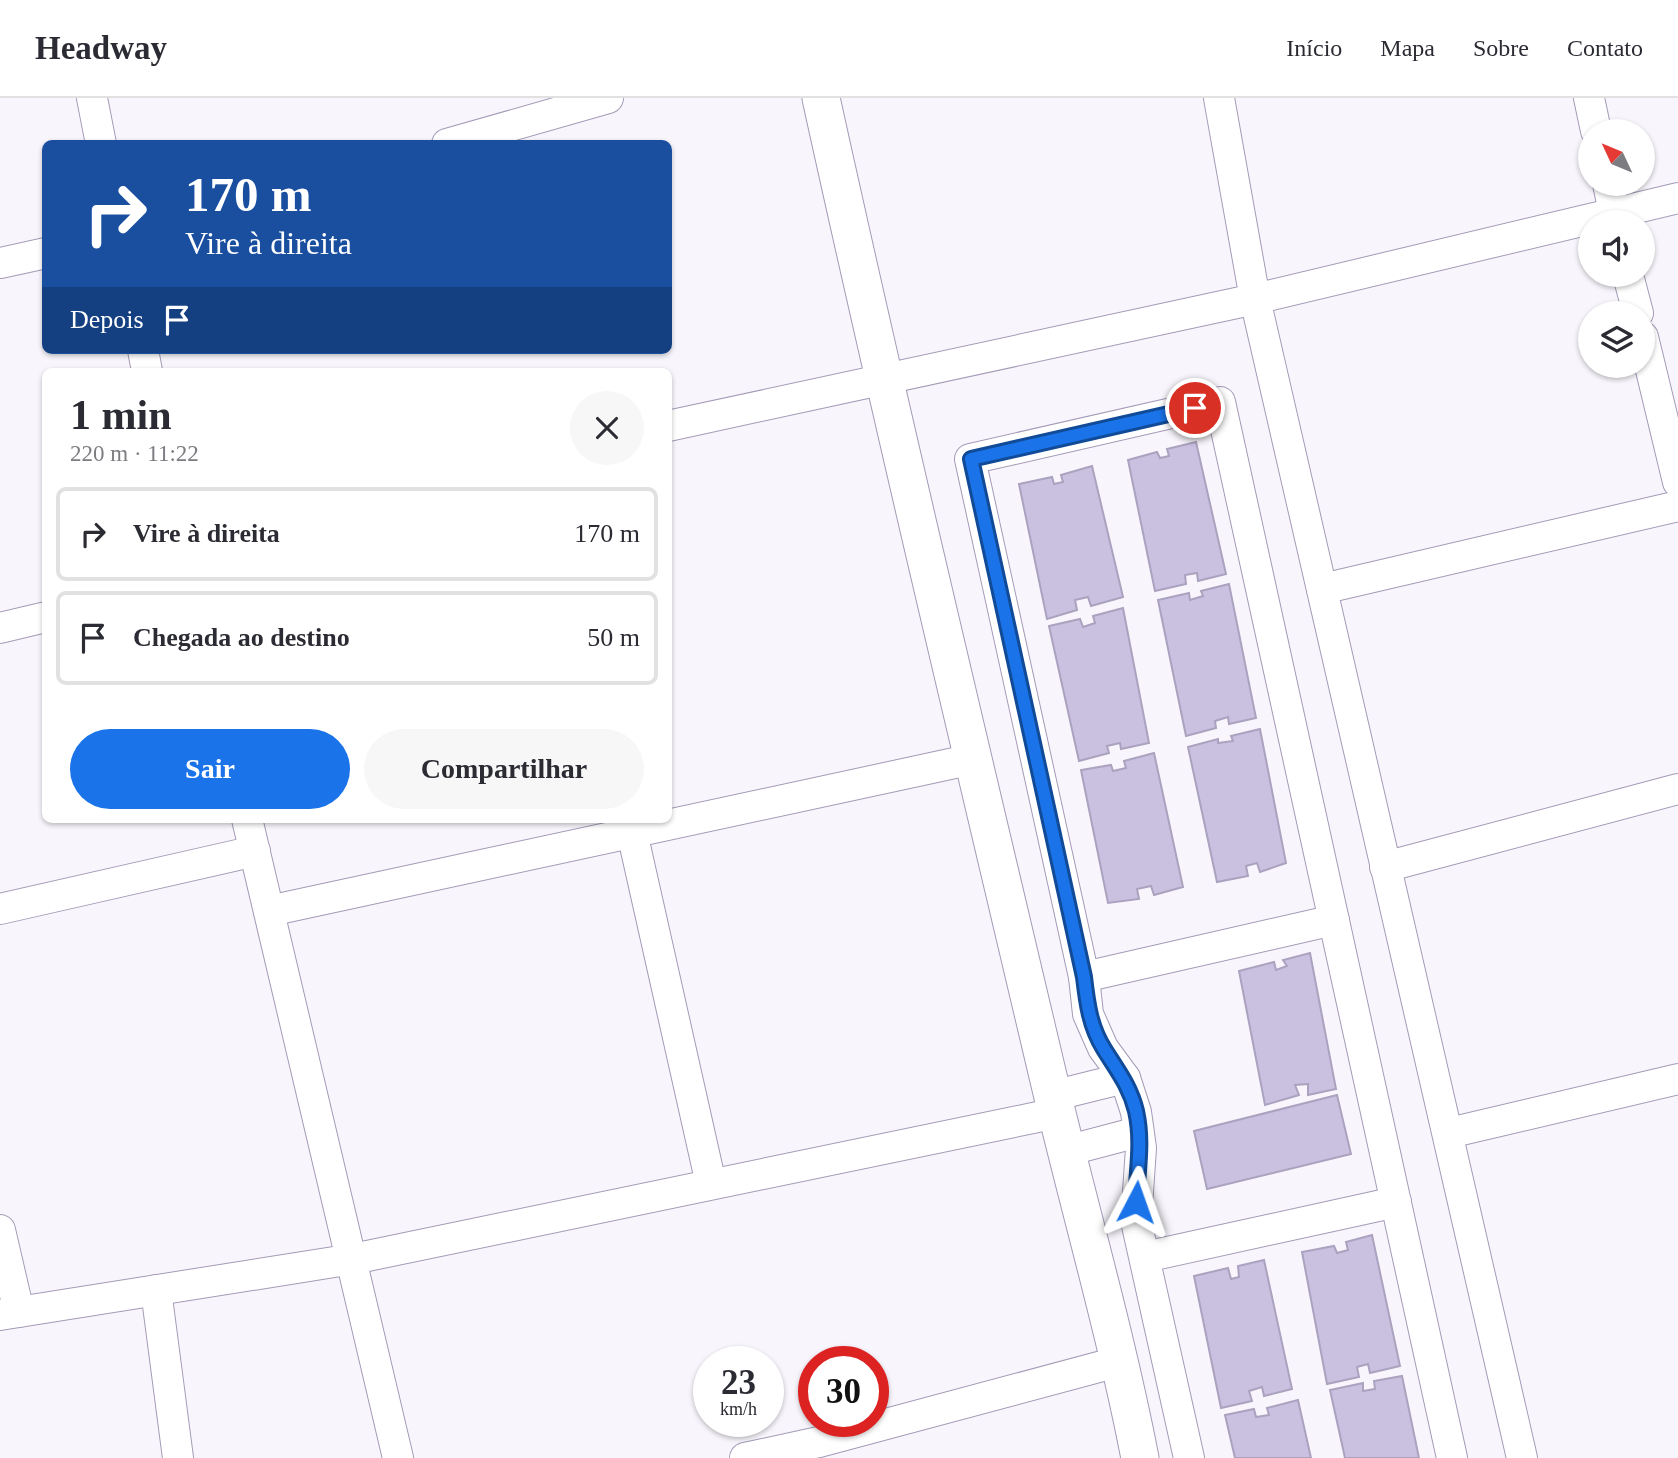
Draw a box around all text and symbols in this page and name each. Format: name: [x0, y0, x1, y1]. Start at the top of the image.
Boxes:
text: Headway: [35, 30, 167, 66]
text: Início: [1286, 35, 1342, 61]
text: Mapa: [1380, 35, 1435, 61]
text: Sobre: [1473, 35, 1529, 61]
text: Contato: [1567, 35, 1643, 61]
north arrow: [1578, 119, 1656, 196]
map controls: [1578, 119, 1655, 378]
text: 170 m: [185, 167, 312, 222]
icon: right: [70, 168, 161, 259]
button: sound: [1578, 210, 1655, 287]
text: Vire à direita: [185, 225, 352, 261]
icon: arrive: [158, 301, 196, 339]
button: layers: [1578, 301, 1655, 378]
text: Depois: [70, 305, 144, 334]
pin: [1165, 378, 1225, 438]
icon: arrive: [1176, 389, 1214, 427]
button: close: [570, 391, 644, 465]
text: 1 min: [70, 392, 172, 438]
text: 220 m · 11:22: [70, 441, 199, 466]
icon: right: [74, 515, 112, 553]
text: Vire à direita: [133, 519, 280, 548]
text: 170 m: [574, 519, 640, 548]
icon: arrive: [74, 619, 112, 657]
text: Chegada ao destino: [133, 623, 350, 652]
text: 50 m: [587, 623, 640, 652]
button: Sair: [70, 729, 350, 809]
button: Compartilhar: [364, 729, 644, 809]
position arrow: [1099, 1165, 1173, 1239]
speed limit sign: 30: [798, 1346, 889, 1437]
text: 23: [721, 1363, 756, 1402]
text: km/h: [720, 1399, 757, 1419]

